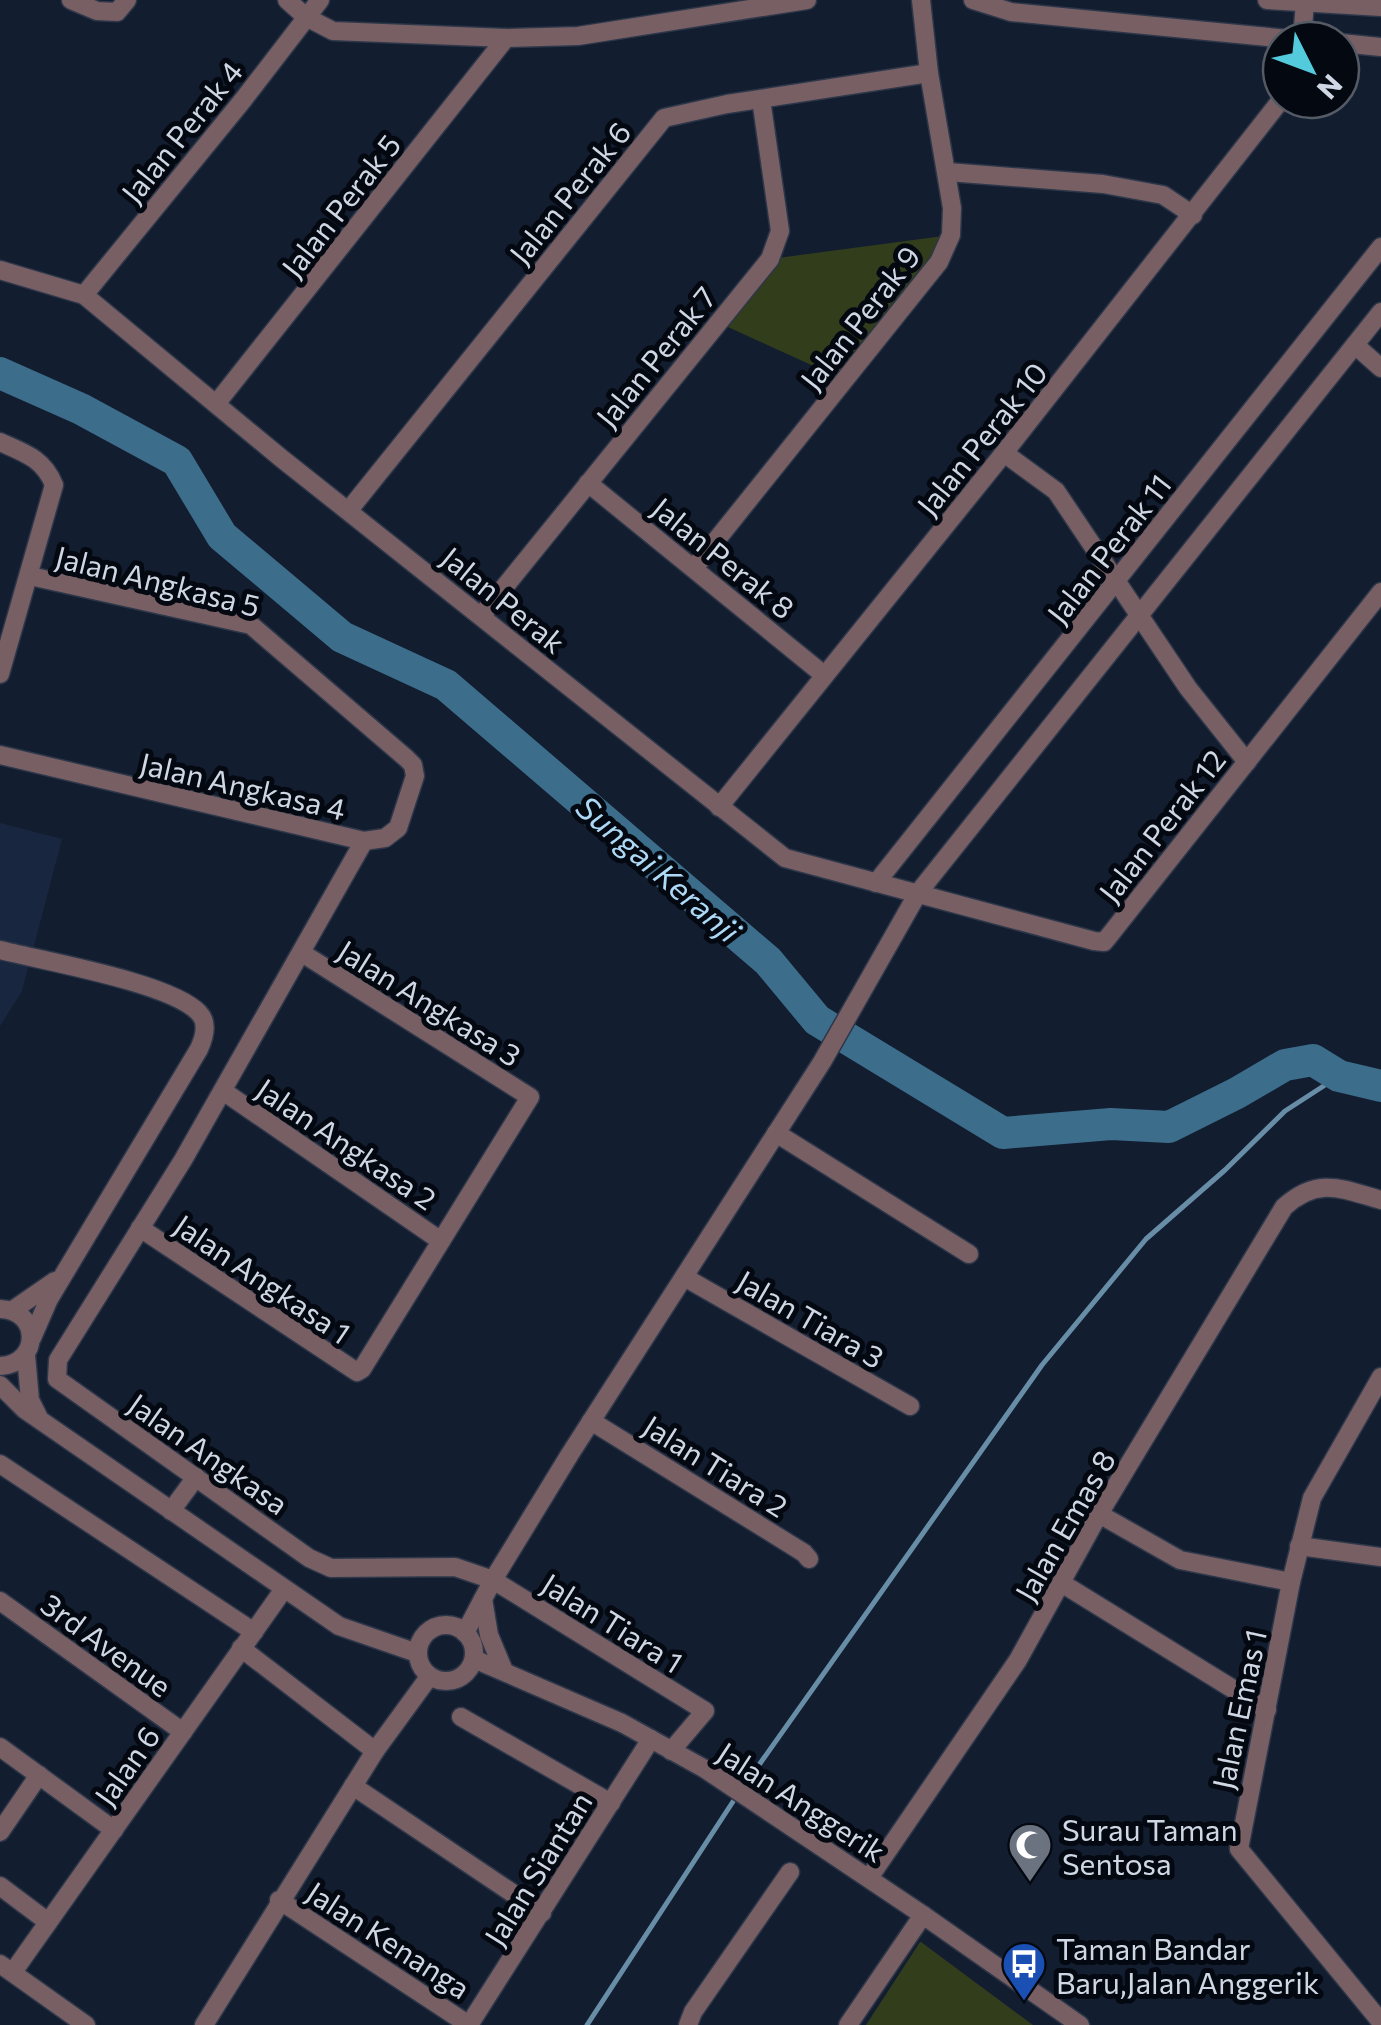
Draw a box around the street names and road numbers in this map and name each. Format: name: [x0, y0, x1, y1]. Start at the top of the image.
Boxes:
street label: Jalan Perak 4: [112, 52, 250, 210]
street label: Jalan Perak 6: [500, 113, 638, 271]
street label: Jalan Perak 5: [273, 126, 407, 284]
street label: Jalan Perak 9: [791, 238, 927, 396]
street label: Jalan Perak 7: [587, 278, 723, 434]
street label: Jalan Perak 10: [908, 354, 1054, 522]
street label: Jalan Perak 11: [1038, 466, 1178, 630]
street label: Jalan Perak 8: [645, 488, 803, 626]
street label: Jalan Angkasa 5: [52, 537, 264, 623]
street label: Jalan Perak: [435, 538, 573, 660]
street label: Jalan Perak 12: [1090, 741, 1232, 909]
street label: Jalan Angkasa 4: [137, 743, 349, 827]
street label: Jalan Angkasa 3: [332, 931, 528, 1073]
street label: Jalan Angkasa 2: [250, 1069, 444, 1217]
street label: Jalan Angkasa 1: [168, 1205, 358, 1351]
street label: Jalan Tiara 3: [731, 1261, 891, 1375]
street label: Jalan Angkasa: [122, 1384, 296, 1522]
street label: Jalan Tiara 2: [637, 1406, 795, 1524]
street label: Jalan Emas 8: [1006, 1443, 1122, 1607]
street label: Jalan Tiara 1: [536, 1564, 690, 1680]
street label: 3rd Avenue: [35, 1584, 179, 1704]
street label: Jalan Emas 1: [1203, 1626, 1273, 1792]
street label: Jalan 6: [85, 1718, 167, 1812]
street label: Jalan Anggerik: [711, 1733, 893, 1869]
street label: Jalan Siantan: [475, 1784, 599, 1952]
street label: Jalan Kenanga: [300, 1872, 478, 2006]

